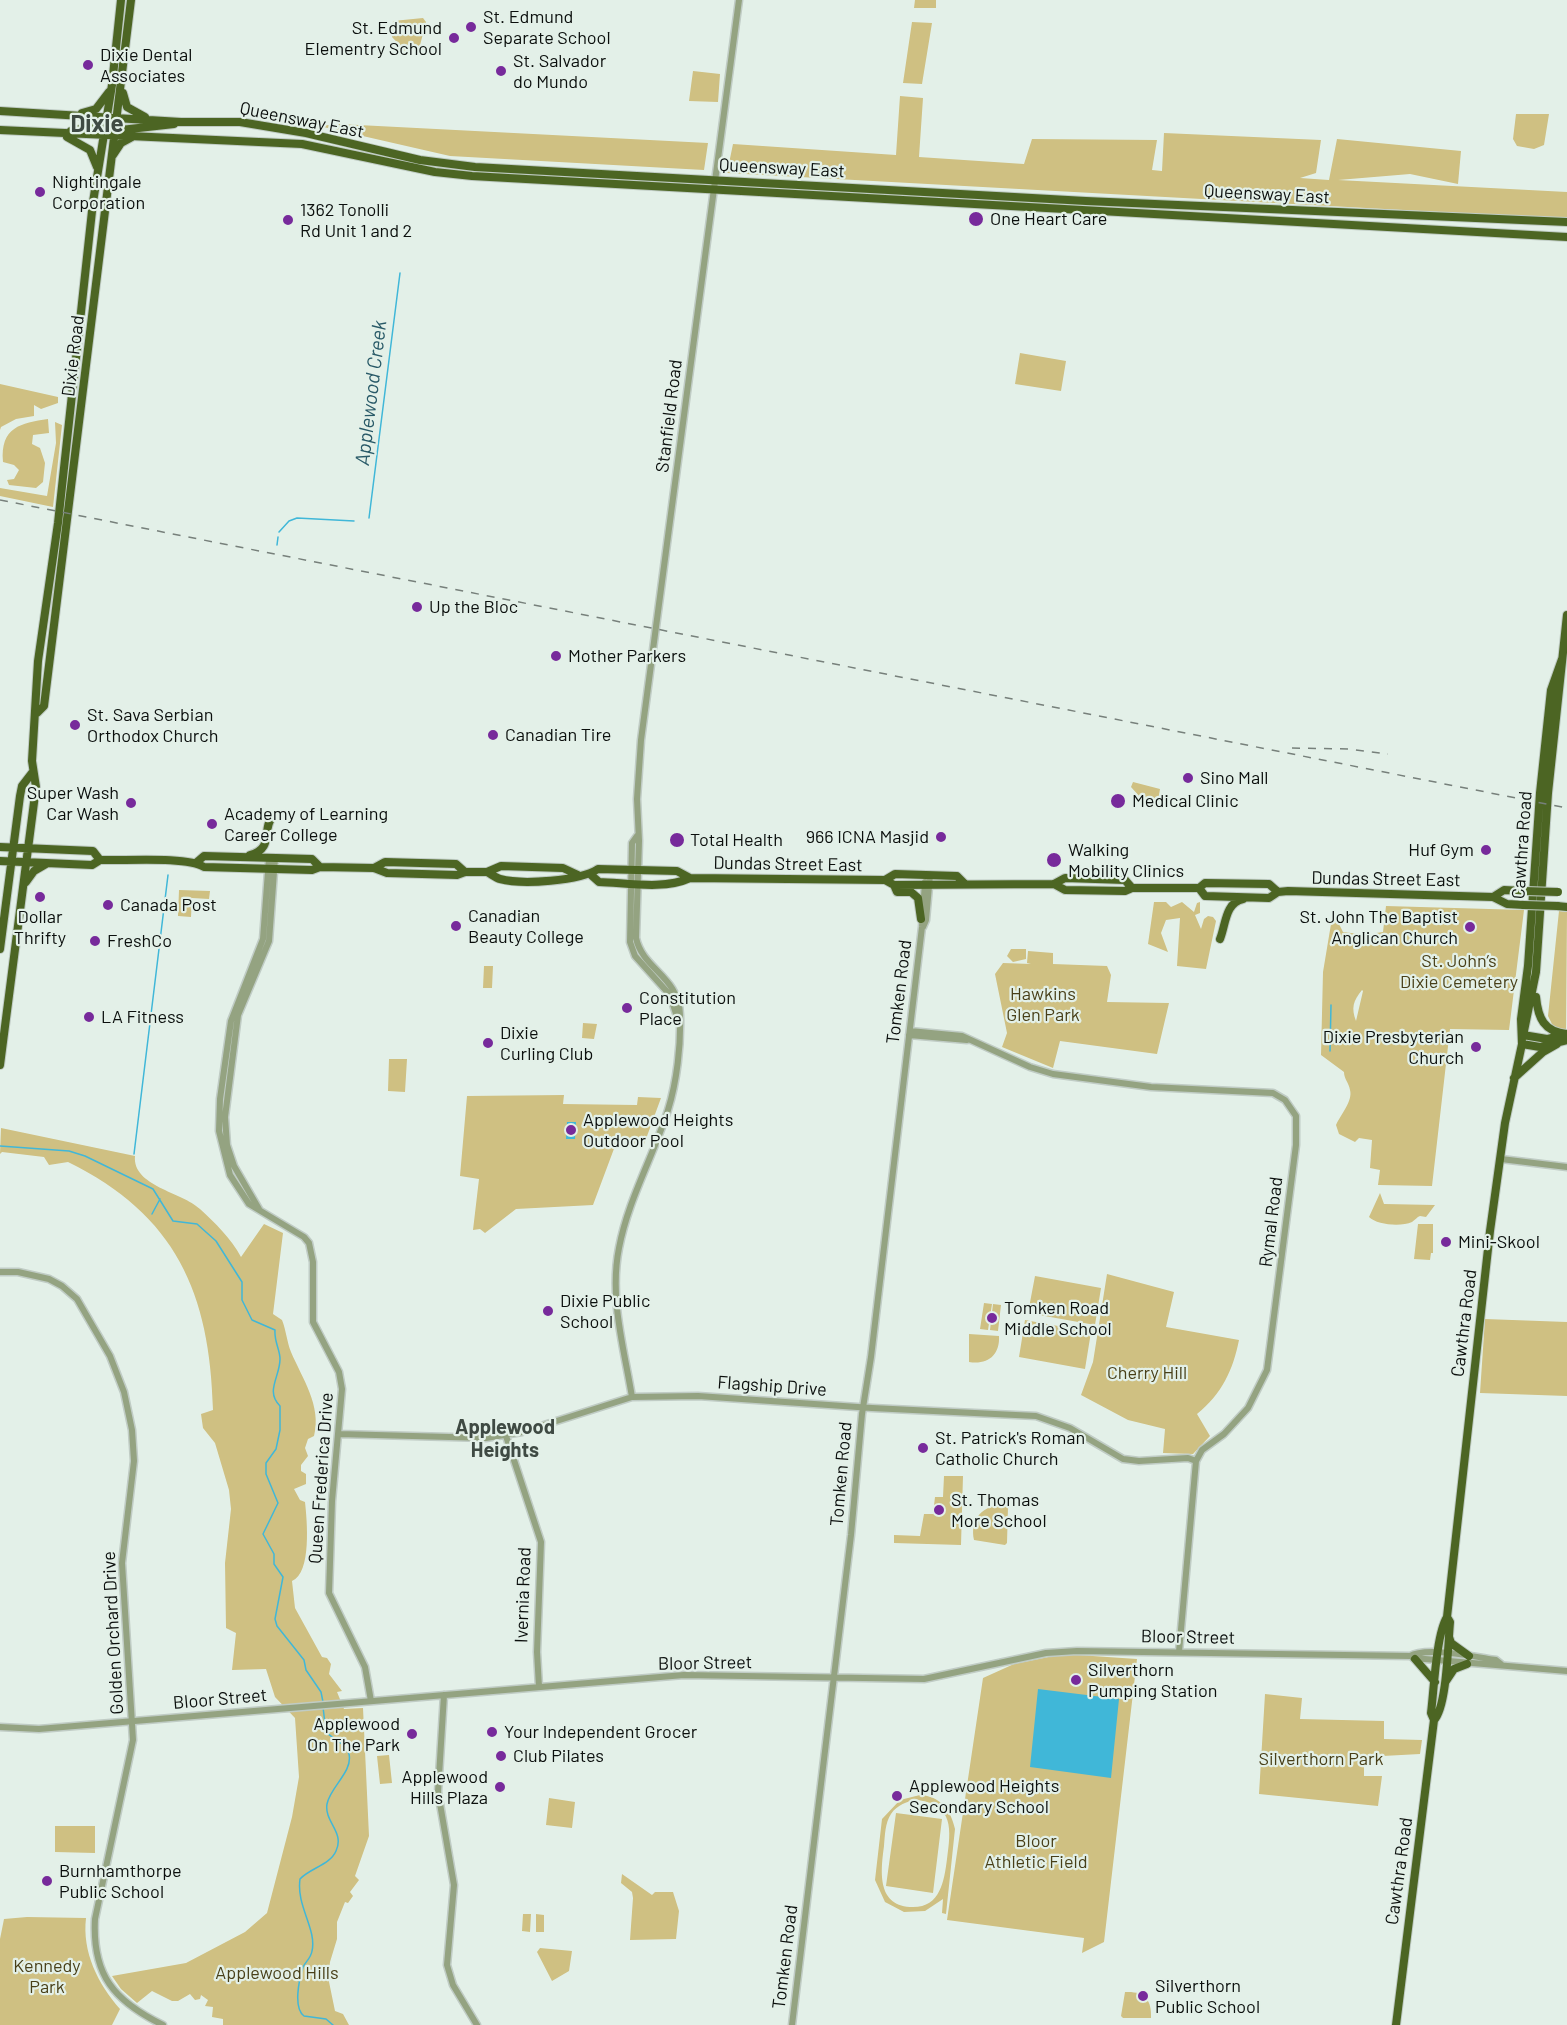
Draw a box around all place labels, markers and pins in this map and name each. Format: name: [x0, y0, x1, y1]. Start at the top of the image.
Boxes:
place label: St. Edmund Separate School: [483, 6, 611, 48]
place label: St. Edmund Elementry School: [305, 17, 442, 60]
marker: St. Edmund Separate School: [464, 20, 478, 34]
marker: St. Edmund Elementry School: [447, 31, 461, 45]
place label: Dixie Dental Associates: [100, 44, 192, 86]
place label: St. Salvador do Mundo: [513, 50, 606, 92]
marker: Dixie Dental Associates: [81, 58, 95, 72]
marker: St. Salvador do Mundo: [494, 64, 508, 78]
place label: Nightingale Corporation: [52, 171, 145, 213]
marker: Nightingale Corporation: [33, 185, 47, 199]
place label: 1362 Tonolli Rd Unit 1 and 2: [300, 199, 412, 242]
place label: One Heart Care: [990, 208, 1107, 230]
marker: One Heart Care: [967, 210, 985, 228]
marker: 1362 Tonolli Rd Unit 1 and 2: [281, 213, 295, 227]
place label: Up the Bloc: [429, 596, 518, 618]
marker: Up the Bloc: [410, 600, 424, 614]
place label: Mother Parkers: [568, 645, 686, 667]
marker: Mother Parkers: [549, 649, 563, 663]
place label: St. Sava Serbian Orthodox Church: [87, 704, 218, 746]
marker: St. Sava Serbian Orthodox Church: [68, 718, 82, 732]
place label: Canadian Tire: [505, 724, 611, 746]
marker: Canadian Tire: [486, 728, 500, 742]
place label: Sino Mall: [1200, 767, 1268, 789]
marker: Sino Mall: [1181, 771, 1195, 785]
place label: Super Wash Car Wash: [27, 782, 119, 824]
place label: Medical Clinic: [1132, 790, 1238, 812]
marker: Medical Clinic: [1109, 792, 1127, 810]
marker: Super Wash Car Wash: [124, 796, 138, 810]
place label: Academy of Learning Career College: [224, 803, 388, 846]
marker: Academy of Learning Career College: [205, 817, 219, 831]
place label: 966 ICNA Masjid: [806, 826, 929, 848]
place label: Total Health: [690, 829, 783, 851]
marker: 966 ICNA Masjid: [934, 830, 948, 844]
marker: Total Health: [668, 831, 686, 849]
place label: Walking Mobility Clinics: [1068, 839, 1184, 882]
place label: Huf Gym: [1408, 839, 1474, 861]
marker: Huf Gym: [1479, 843, 1493, 857]
marker: Walking Mobility Clinics: [1045, 851, 1063, 869]
marker: Dollar Thrifty: [33, 890, 47, 904]
place label: Canada Post: [120, 894, 217, 916]
marker: Canada Post: [101, 898, 115, 912]
place label: Canadian Beauty College: [468, 905, 584, 948]
place label: Dollar Thrifty: [14, 906, 66, 948]
place label: St. John The Baptist Anglican Church: [1299, 906, 1458, 948]
marker: Canadian Beauty College: [449, 919, 463, 933]
marker: St. John The Baptist Anglican Church: [1463, 920, 1477, 934]
place label: FreshCo: [107, 930, 172, 952]
marker: FreshCo: [88, 934, 102, 948]
place label: Constitution Place: [639, 987, 736, 1030]
marker: Constitution Place: [620, 1001, 634, 1015]
place label: LA Fitness: [101, 1006, 184, 1028]
marker: LA Fitness: [82, 1010, 96, 1024]
place label: Dixie Curling Club: [500, 1022, 593, 1064]
place label: Dixie Presbyterian Church: [1323, 1026, 1464, 1068]
marker: Dixie Curling Club: [481, 1036, 495, 1050]
marker: Dixie Presbyterian Church: [1469, 1040, 1483, 1054]
place label: Applewood Heights Outdoor Pool: [583, 1109, 734, 1152]
marker: Applewood Heights Outdoor Pool: [564, 1123, 578, 1137]
place label: Mini-Skool: [1458, 1231, 1540, 1253]
marker: Mini-Skool: [1439, 1235, 1453, 1249]
place label: Dixie Public School: [560, 1290, 650, 1332]
place label: Tomken Road Middle School: [1004, 1297, 1112, 1340]
marker: Dixie Public School: [541, 1304, 555, 1318]
marker: Tomken Road Middle School: [985, 1311, 999, 1325]
place label: St. Patrick's Roman Catholic Church: [935, 1427, 1085, 1470]
marker: St. Patrick's Roman Catholic Church: [916, 1441, 930, 1455]
place label: St. Thomas More School: [951, 1489, 1047, 1532]
marker: St. Thomas More School: [932, 1503, 946, 1517]
place label: Silverthorn Pumping Station: [1088, 1659, 1217, 1702]
marker: Silverthorn Pumping Station: [1069, 1673, 1083, 1687]
place label: Applewood On The Park: [307, 1713, 400, 1756]
place label: Your Independent Grocer: [504, 1721, 697, 1743]
marker: Your Independent Grocer: [485, 1725, 499, 1739]
marker: Applewood On The Park: [405, 1727, 419, 1741]
place label: Club Pilates: [513, 1745, 604, 1767]
marker: Club Pilates: [494, 1749, 508, 1763]
place label: Applewood Hills Plaza: [402, 1766, 488, 1808]
place label: Applewood Heights Secondary School: [909, 1775, 1060, 1818]
marker: Applewood Hills Plaza: [493, 1780, 507, 1794]
marker: Applewood Heights Secondary School: [890, 1789, 904, 1803]
place label: Burnhamthorpe Public School: [59, 1860, 182, 1902]
marker: Burnhamthorpe Public School: [40, 1874, 54, 1888]
place label: Silverthorn Public School: [1155, 1975, 1260, 2018]
marker: Silverthorn Public School: [1136, 1989, 1150, 2003]

